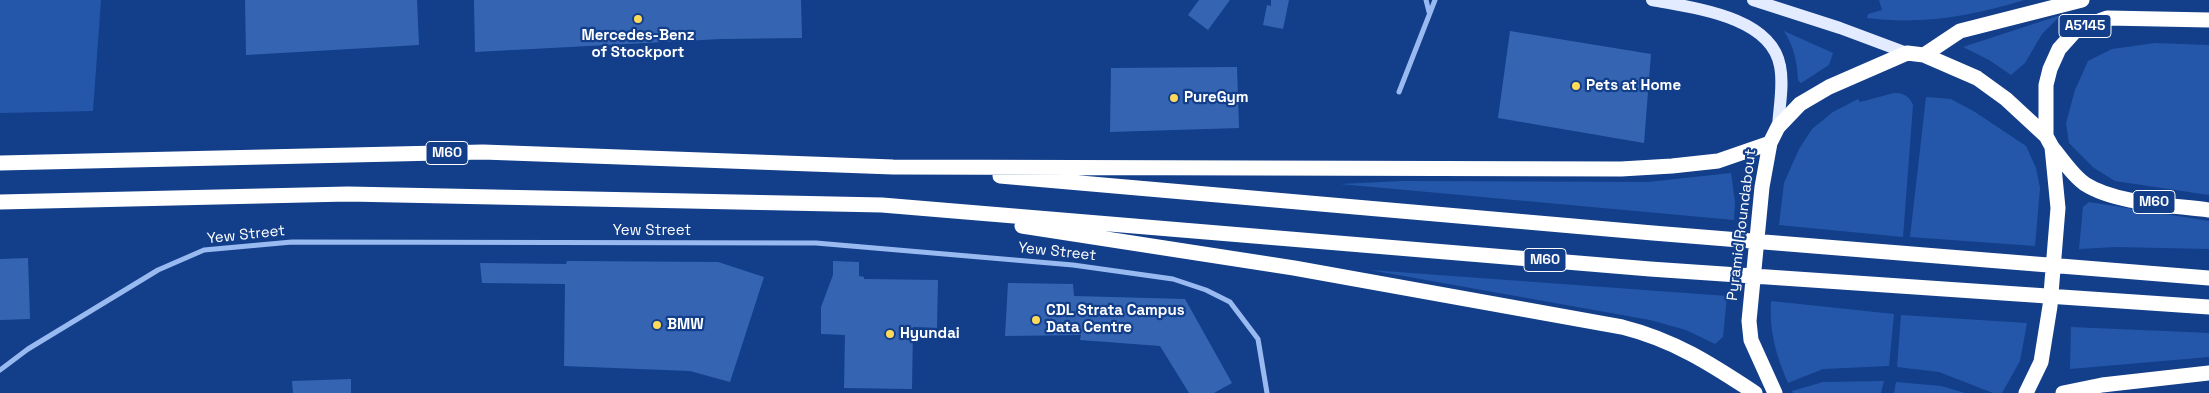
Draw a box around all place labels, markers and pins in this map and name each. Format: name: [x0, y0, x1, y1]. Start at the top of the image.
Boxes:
marker: Mercedes-Benz of Stockport: [632, 13, 644, 25]
place label: Mercedes-Benz of Stockport: [581, 27, 695, 62]
place label: Pets at Home: [1586, 77, 1681, 95]
marker: Pets at Home: [1570, 80, 1582, 92]
place label: PureGym: [1184, 89, 1249, 107]
marker: PureGym: [1168, 92, 1180, 104]
place label: CDL Strata Campus Data Centre: [1046, 302, 1185, 337]
marker: CDL Strata Campus Data Centre: [1030, 314, 1042, 326]
place label: BMW: [667, 316, 704, 334]
marker: BMW: [651, 319, 663, 331]
place label: Hyundai: [900, 325, 960, 343]
marker: Hyundai: [884, 328, 896, 340]

